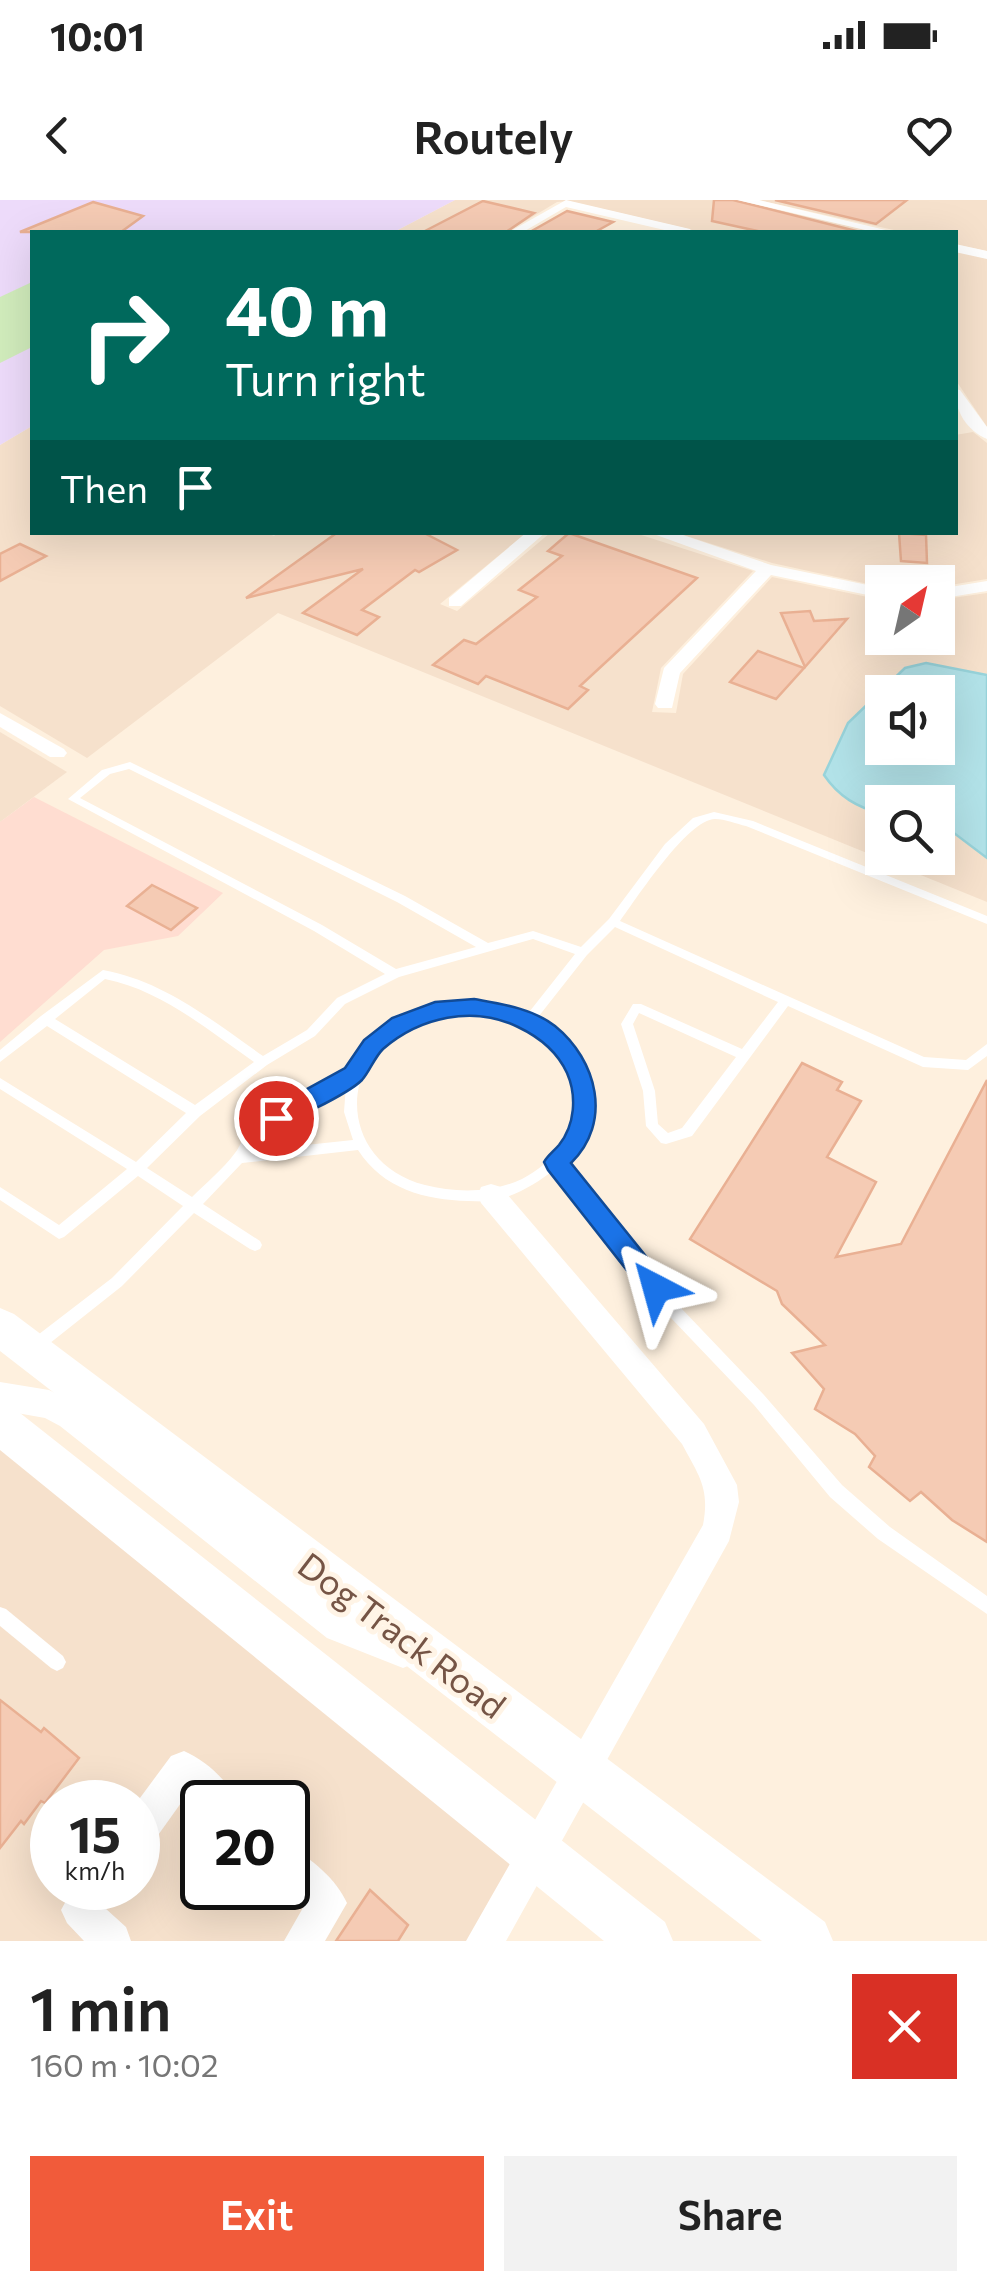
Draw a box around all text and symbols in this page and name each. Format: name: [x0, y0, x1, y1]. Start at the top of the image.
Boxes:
text: 10:01: [50, 12, 145, 59]
icon: back: [30, 108, 85, 163]
text: Routely: [413, 108, 574, 163]
icon: heart: [902, 108, 957, 163]
text: 40 m: [225, 265, 389, 350]
icon: right: [60, 270, 190, 400]
text: Turn right: [225, 350, 426, 405]
icon: arrive: [168, 460, 223, 515]
text: Then: [60, 464, 148, 511]
north arrow: [865, 565, 955, 655]
map controls: [865, 565, 955, 875]
button: sound: [865, 675, 955, 765]
button: search: [865, 785, 955, 875]
pin: [234, 1076, 319, 1161]
icon: arrive: [249, 1091, 304, 1146]
position arrow: [604, 1236, 708, 1340]
street label: Dog Track Road: [291, 1542, 515, 1726]
speed limit sign: 20: [180, 1780, 310, 1910]
text: 15: [69, 1802, 121, 1863]
text: km/h: [65, 1855, 125, 1885]
text: 1 min: [30, 1970, 171, 2043]
button: close: [852, 1974, 957, 2079]
text: 160 m · 10:02: [30, 2044, 219, 2084]
button: Exit: [30, 2156, 484, 2271]
button: Share: [504, 2156, 957, 2271]

